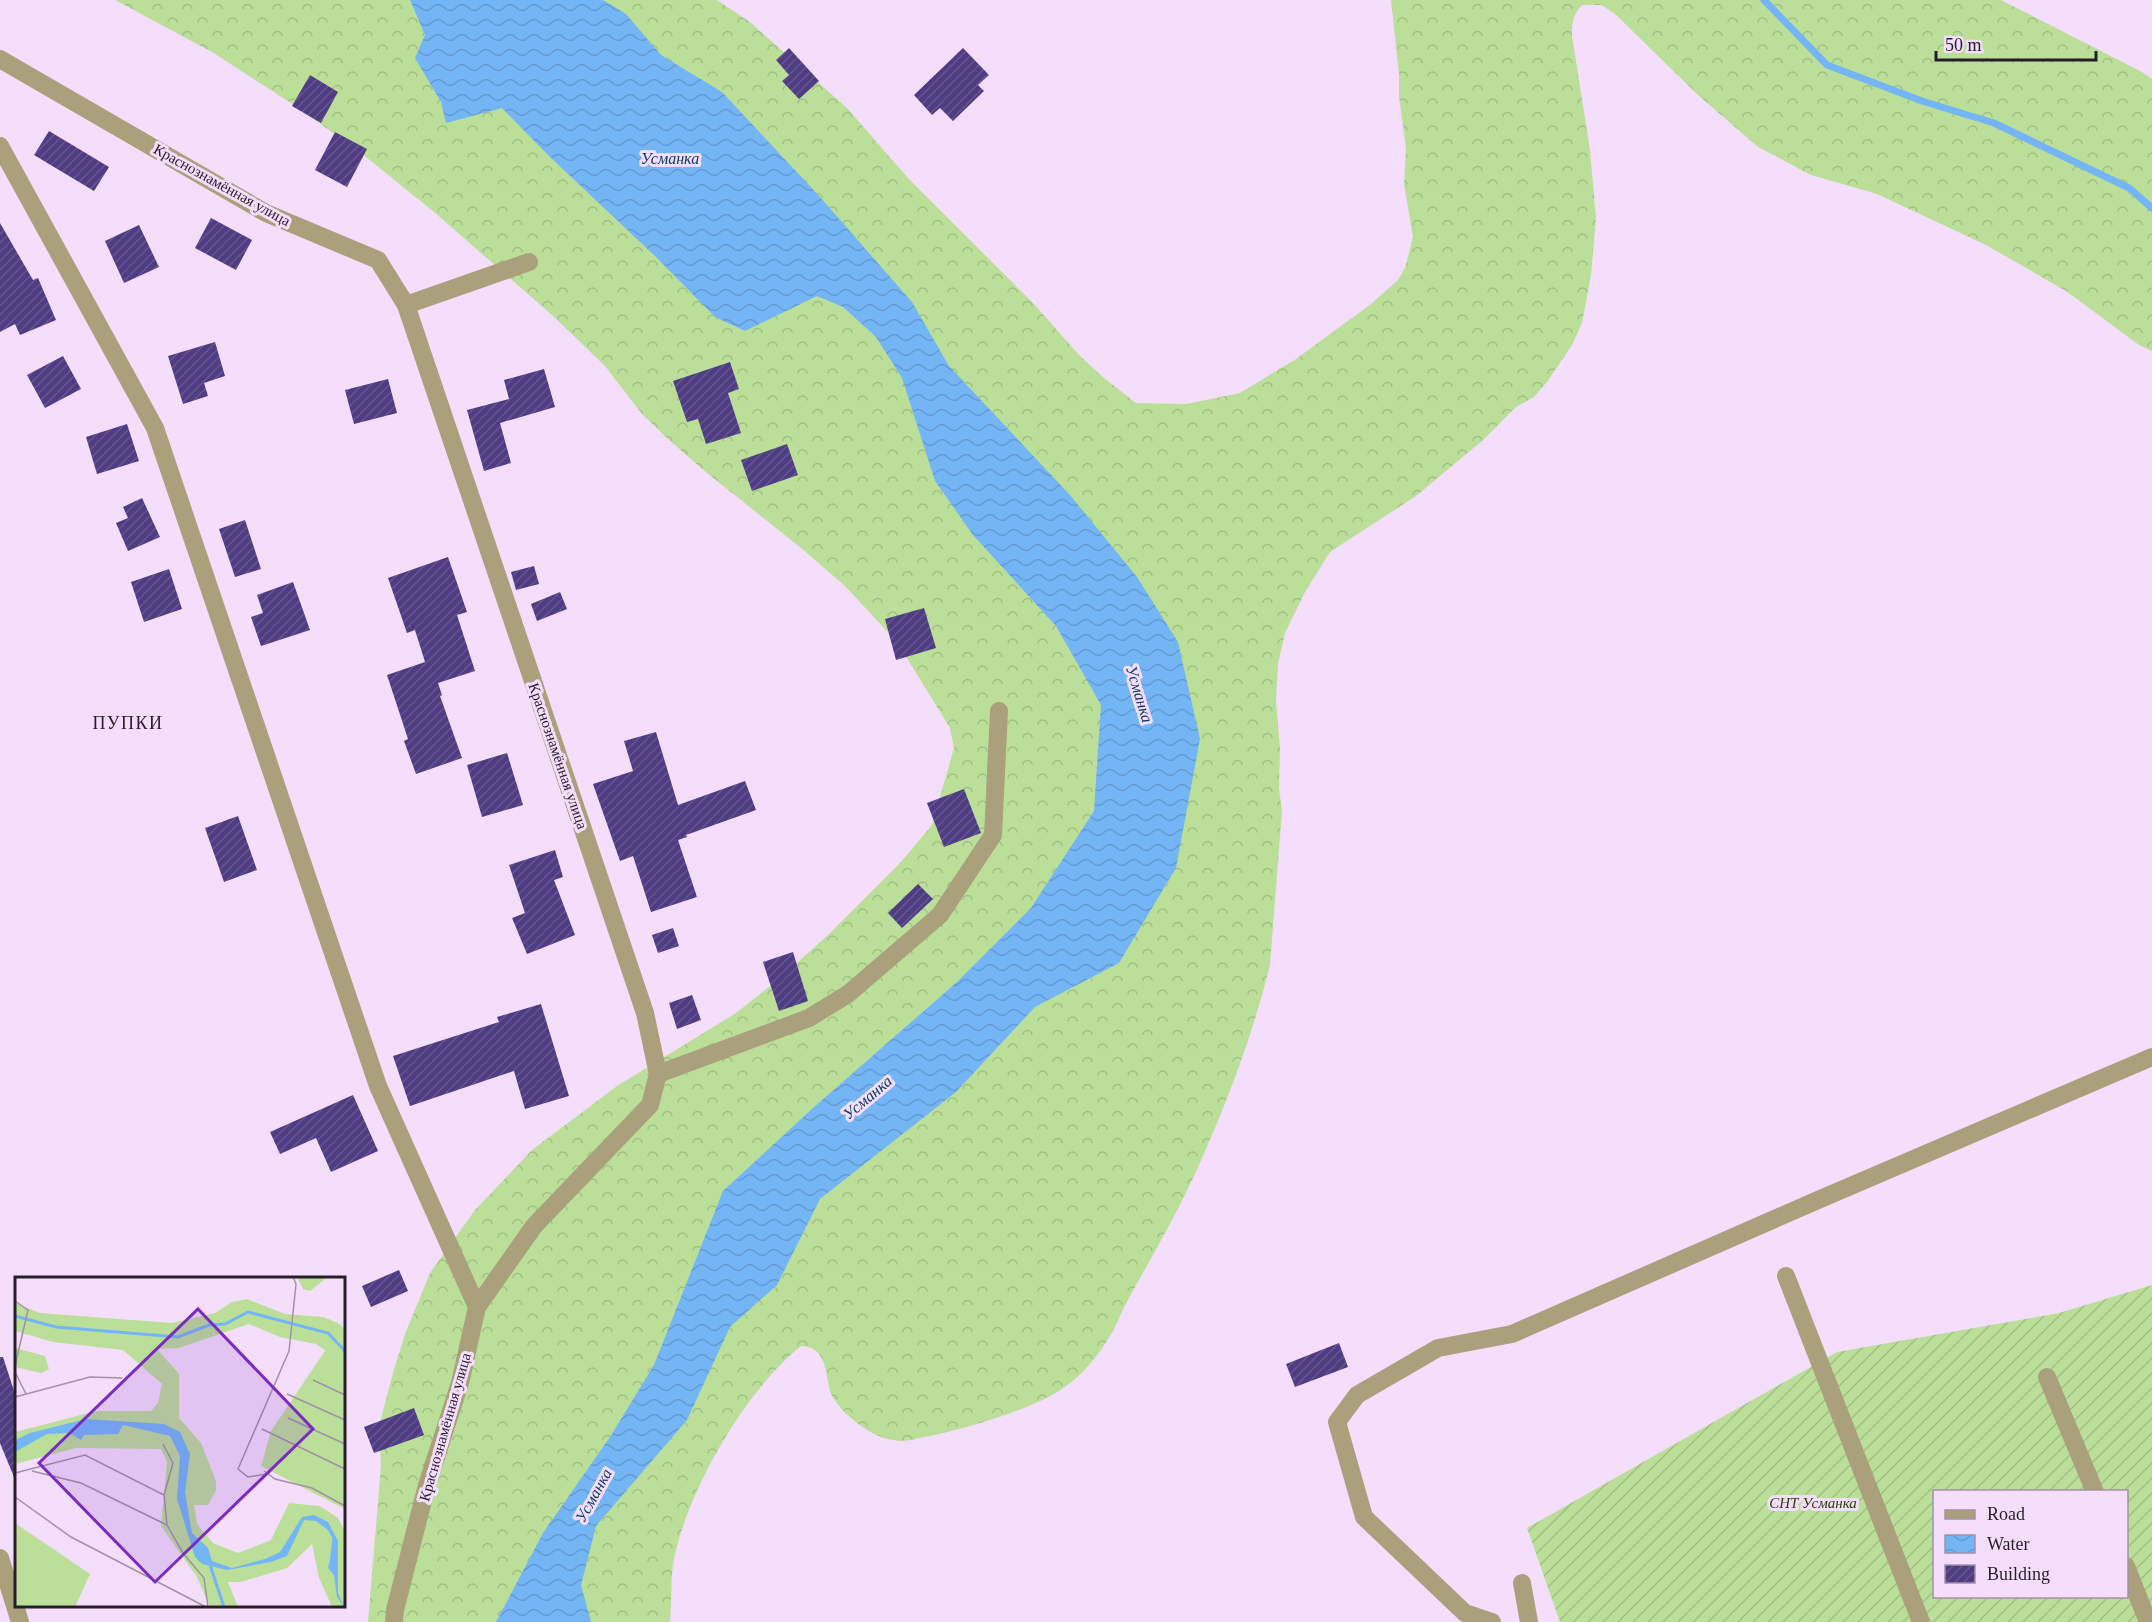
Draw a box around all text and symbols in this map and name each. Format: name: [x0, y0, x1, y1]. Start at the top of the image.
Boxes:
scale bar: [1936, 24, 2096, 62]
text: 50 m: [1945, 35, 1982, 55]
street label: Краснознамённая улица: [151, 141, 293, 229]
water label: Усманка: [641, 150, 699, 167]
water label: Усманка: [1123, 664, 1156, 725]
street label: Краснознамённая улица: [525, 681, 591, 831]
district label: ПУПКИ: [92, 713, 164, 733]
water label: Усманка: [840, 1072, 895, 1123]
inset map: [15, 1277, 345, 1607]
street label: Краснознамённая улица: [416, 1351, 474, 1503]
water label: Усманка: [572, 1466, 615, 1525]
legend: [1933, 1490, 2128, 1598]
park label: СНТ Усманка: [1769, 1495, 1857, 1511]
text: Road: [1987, 1504, 2025, 1524]
text: Water: [1987, 1534, 2030, 1554]
text: Building: [1987, 1564, 2050, 1584]

